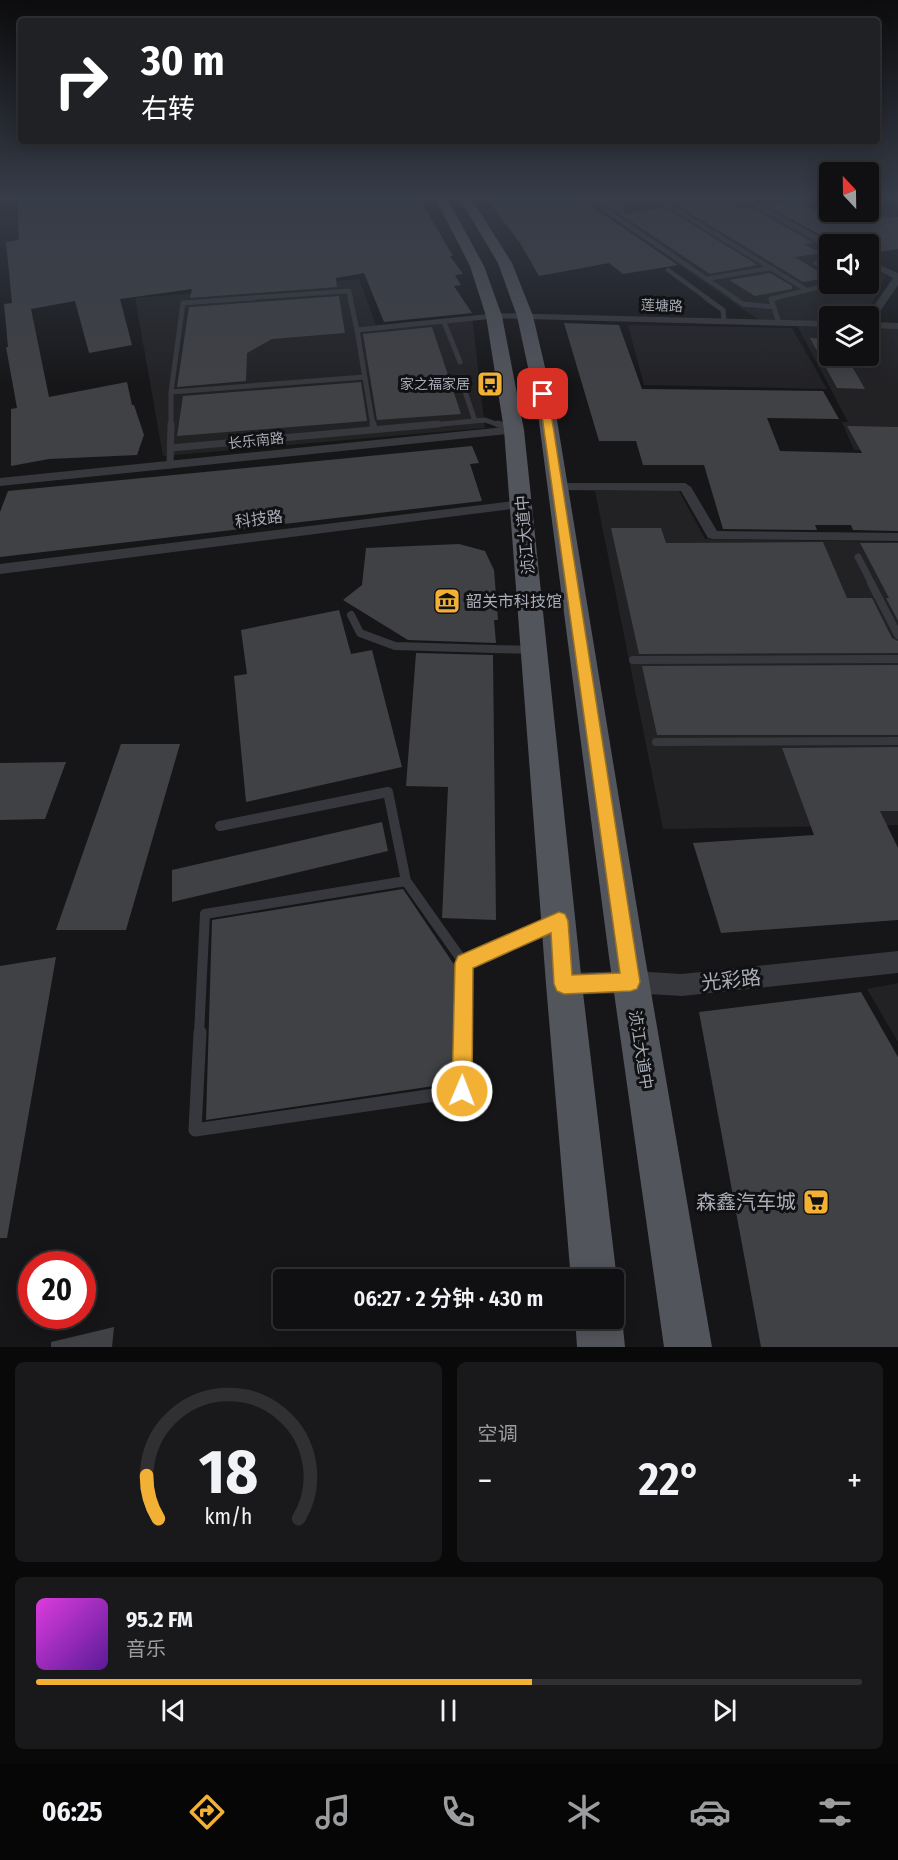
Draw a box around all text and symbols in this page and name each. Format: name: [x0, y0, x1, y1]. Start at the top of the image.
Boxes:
text: 30 m: [141, 36, 225, 86]
icon: right: [42, 42, 120, 120]
text: 右转: [141, 93, 195, 125]
north arrow: [819, 162, 879, 222]
map controls: [819, 162, 879, 366]
button: sound: [819, 234, 879, 294]
street label: 莲塘路: [641, 297, 683, 315]
button: layers: [819, 306, 879, 366]
pin: [517, 368, 568, 419]
bus stop icon: 家之福家居: [475, 369, 505, 399]
place label: 家之福家居: [400, 376, 470, 393]
icon: arrive: [526, 377, 559, 410]
street label: 长乐南路: [227, 430, 285, 452]
street label: 浈江大道中: [512, 494, 538, 576]
street label: 科技路: [234, 507, 284, 531]
museum icon: 韶关市科技馆: [432, 586, 462, 616]
place label: 韶关市科技馆: [466, 592, 562, 611]
street label: 光彩路: [700, 965, 762, 995]
street label: 浈江大道中: [625, 1009, 657, 1091]
position arrow: [430, 1059, 494, 1123]
supermarket icon: 森鑫汽车城: [801, 1187, 831, 1217]
place label: 森鑫汽车城: [696, 1190, 796, 1214]
speed limit sign: 20: [18, 1251, 96, 1329]
text: 06:27 · 2 分钟 · 430 m: [354, 1285, 543, 1312]
text: 空调: [478, 1422, 518, 1446]
text: 18: [199, 1435, 258, 1510]
text: 22°: [638, 1453, 701, 1507]
text: −: [478, 1461, 492, 1501]
text: +: [847, 1461, 862, 1501]
text: km/h: [204, 1504, 252, 1530]
text: 95.2 FM: [126, 1606, 193, 1633]
text: 音乐: [126, 1637, 166, 1661]
icon: previous: [157, 1694, 190, 1727]
icon: pause: [432, 1694, 465, 1727]
icon: next: [708, 1694, 741, 1727]
icon: directions: [186, 1791, 228, 1833]
icon: music: [312, 1791, 354, 1833]
icon: phone: [437, 1791, 479, 1833]
icon: climate: [563, 1791, 605, 1833]
icon: car: [689, 1791, 731, 1833]
icon: filters: [814, 1791, 856, 1833]
text: 06:25: [42, 1796, 103, 1828]

